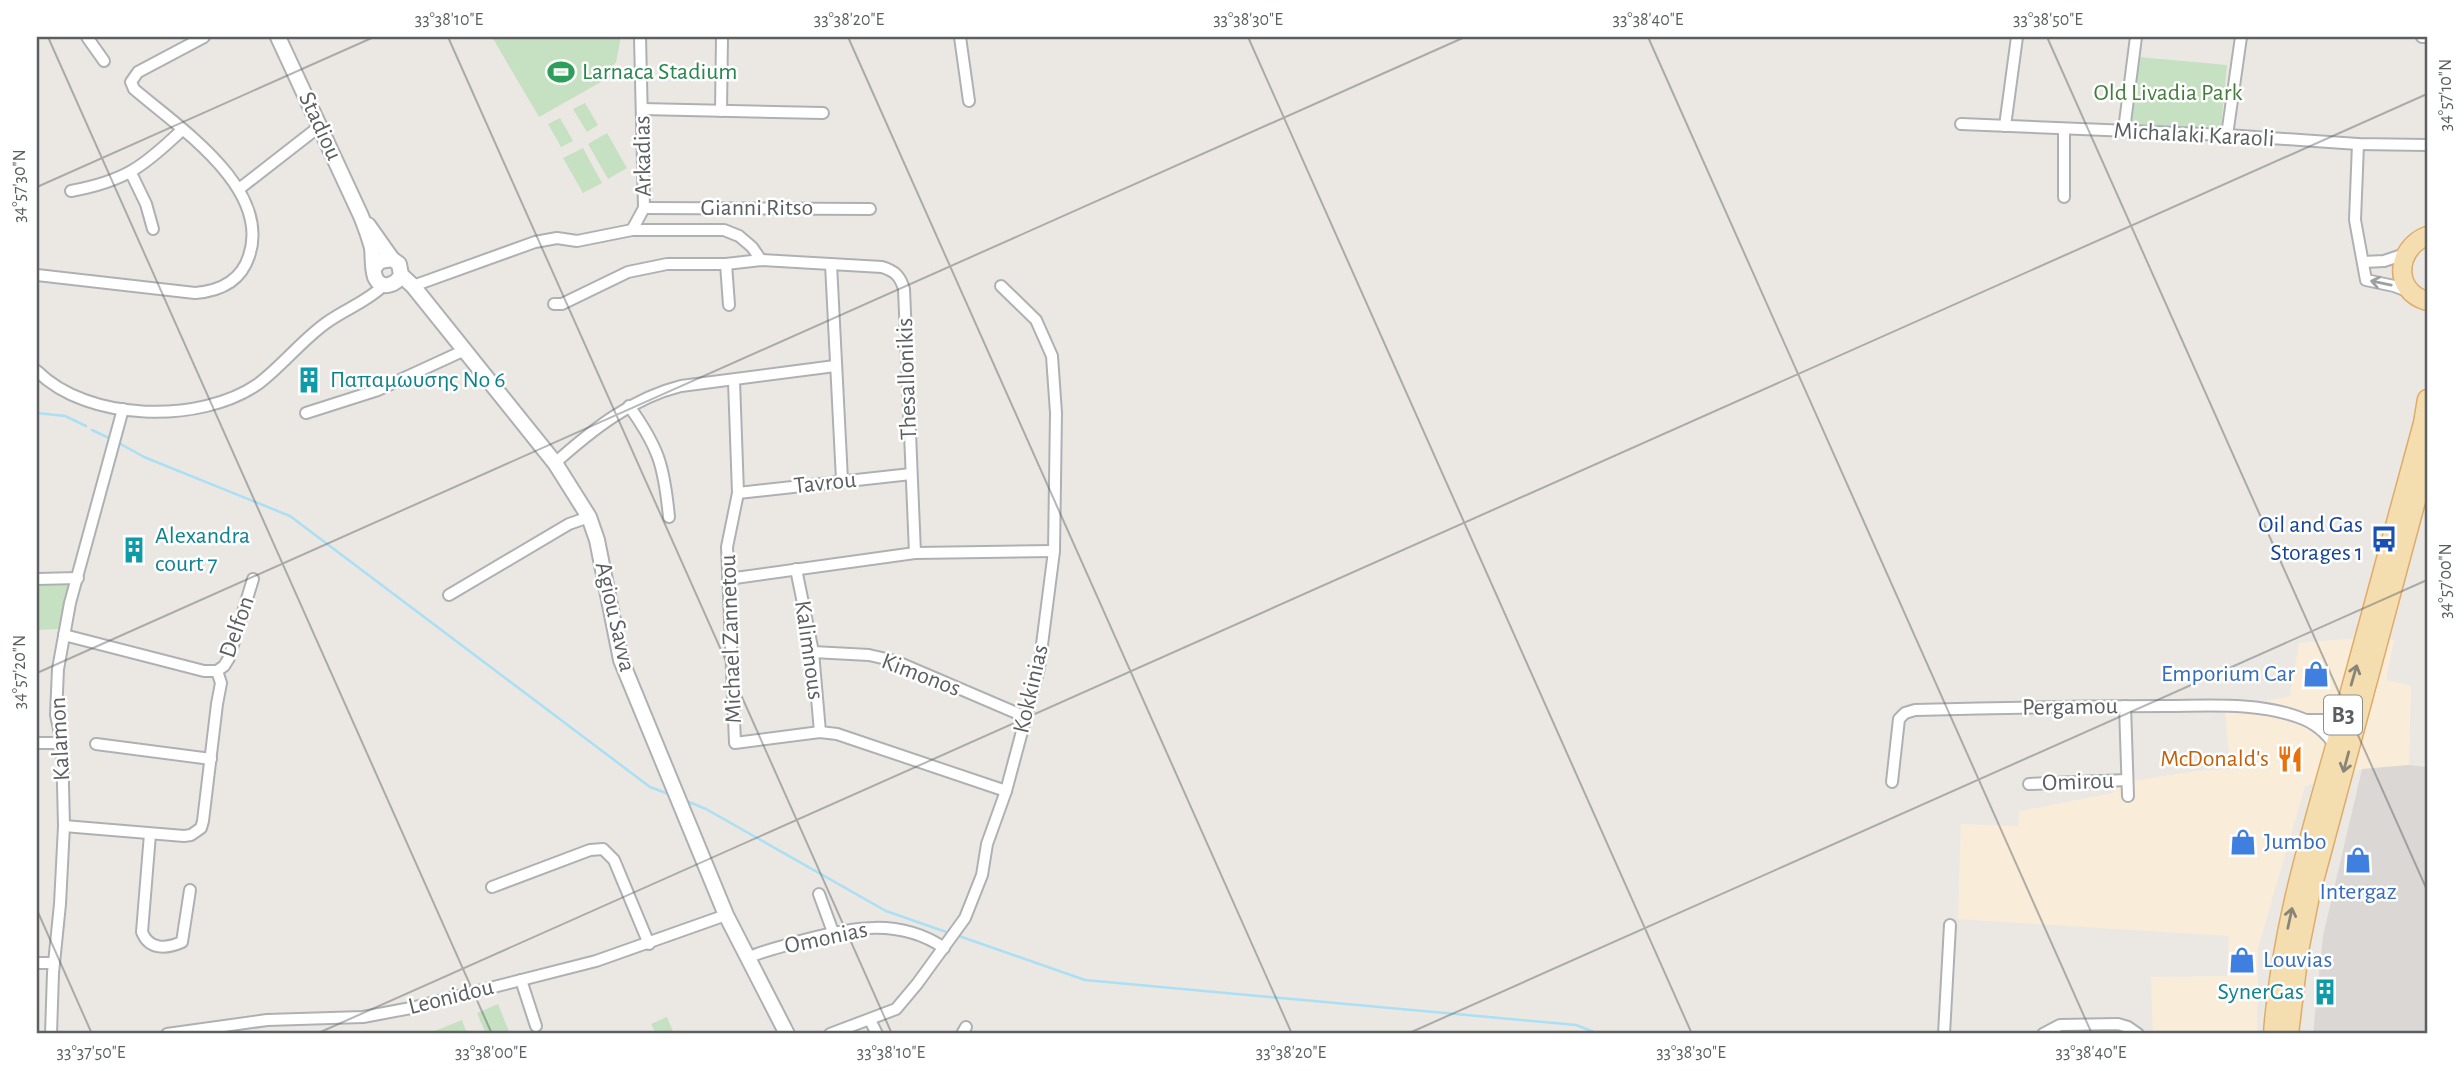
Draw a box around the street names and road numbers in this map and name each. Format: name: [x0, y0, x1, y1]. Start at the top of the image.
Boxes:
street label: Stadiou: [294, 88, 346, 164]
street label: Arkadias: [630, 115, 656, 197]
street label: Michalaki Karaoli: [2113, 119, 2275, 151]
street label: Gianni Ritso: [701, 196, 813, 220]
street label: Thesallonikis: [893, 317, 921, 441]
street label: Tavrou: [792, 468, 858, 498]
street label: Michael Zannetou: [716, 554, 746, 724]
street label: Agiou Savva: [591, 560, 639, 674]
street label: Delfon: [215, 593, 259, 661]
street label: Kalimnous: [790, 599, 828, 701]
street label: Kokkinias: [1009, 642, 1053, 736]
street label: Kimonos: [878, 649, 964, 701]
street label: Pergamou: [2022, 694, 2118, 720]
road number: B3: [2324, 695, 2362, 734]
street label: Kalamon: [46, 696, 74, 782]
street label: Omirou: [2042, 769, 2114, 795]
street label: Omonias: [782, 918, 870, 958]
street label: Leonidou: [406, 975, 496, 1019]

